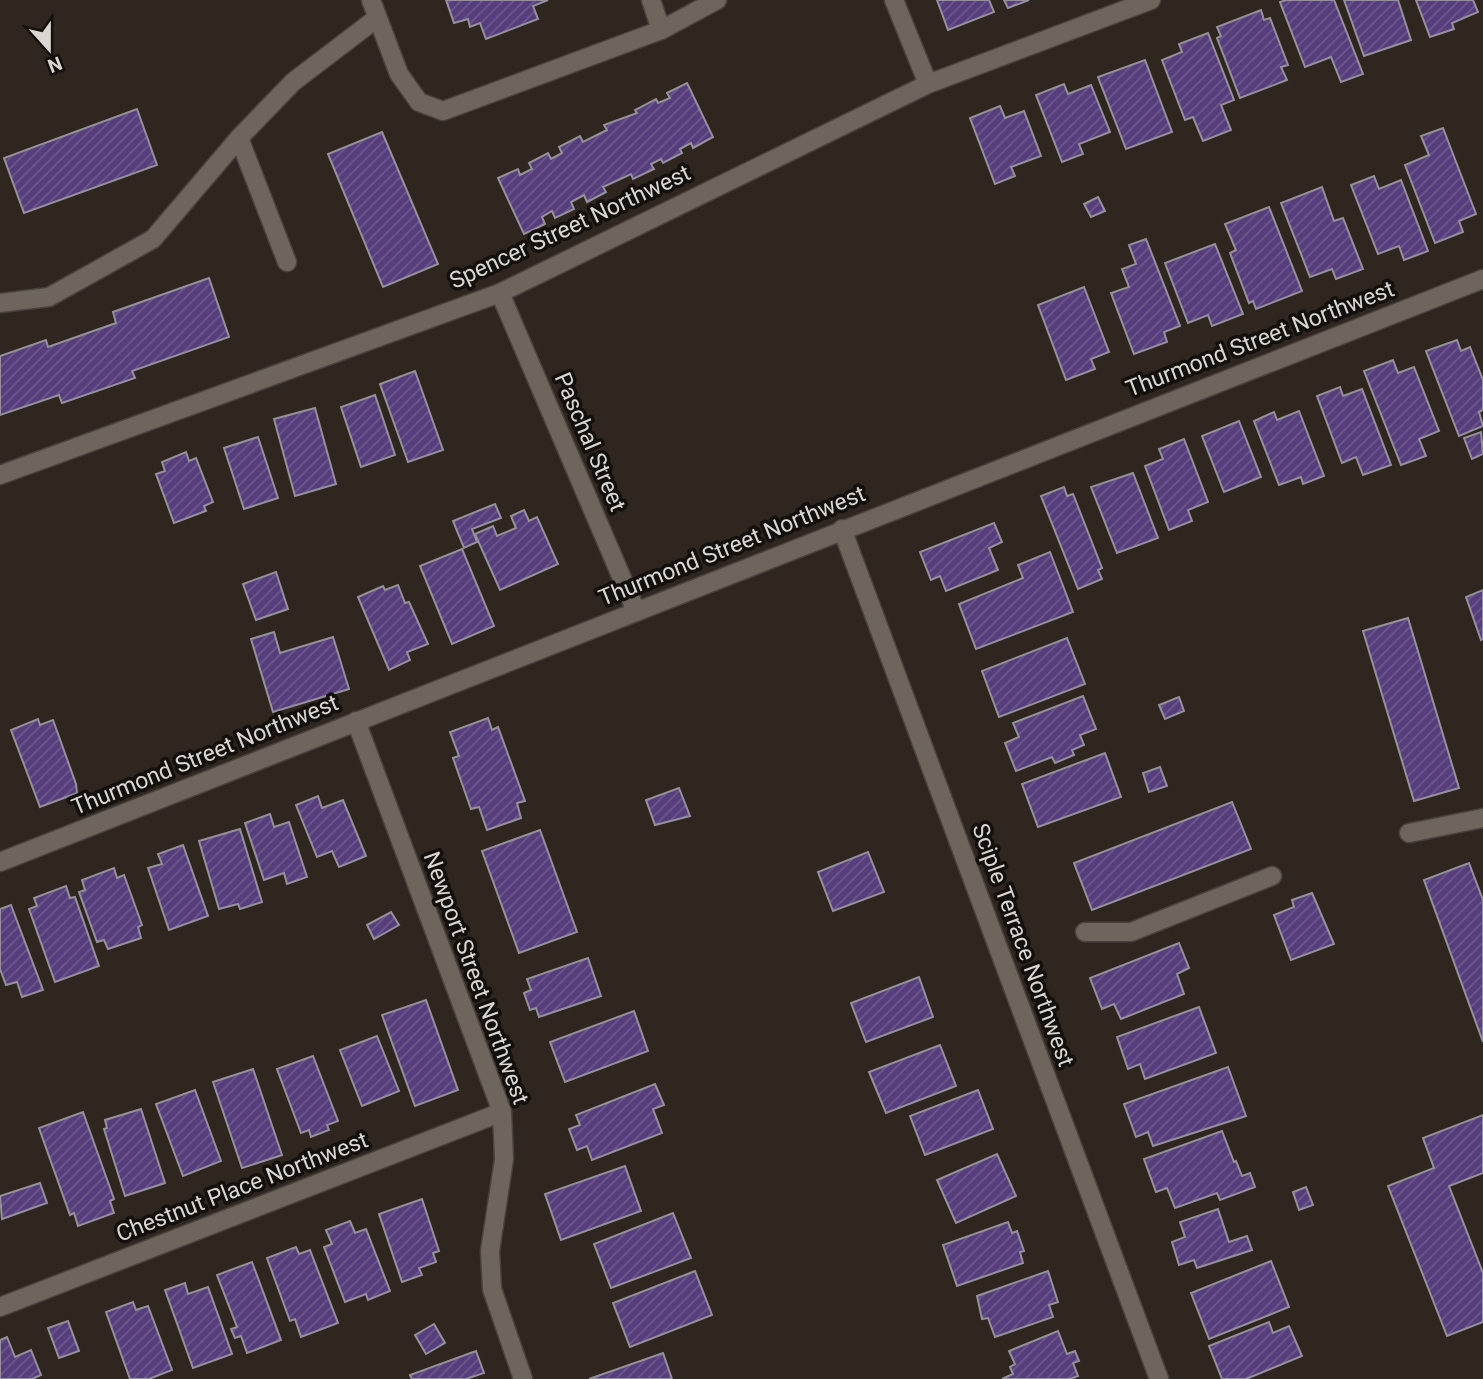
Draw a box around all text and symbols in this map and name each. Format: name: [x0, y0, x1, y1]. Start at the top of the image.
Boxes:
north arrow: [14, 14, 84, 84]
text: N: [45, 51, 65, 78]
street label: Spencer Street Northwest: [445, 159, 695, 295]
street label: Thurmond Street Northwest: [1122, 275, 1398, 403]
street label: Paschal Street: [549, 369, 631, 515]
street label: Thurmond Street Northwest: [595, 480, 869, 612]
street label: Thurmond Street Northwest: [68, 689, 342, 821]
street label: Sciple Terrace Northwest: [966, 820, 1080, 1070]
street label: Newport Street Northwest: [418, 848, 534, 1108]
street label: Chestnut Place Northwest: [112, 1126, 372, 1248]

